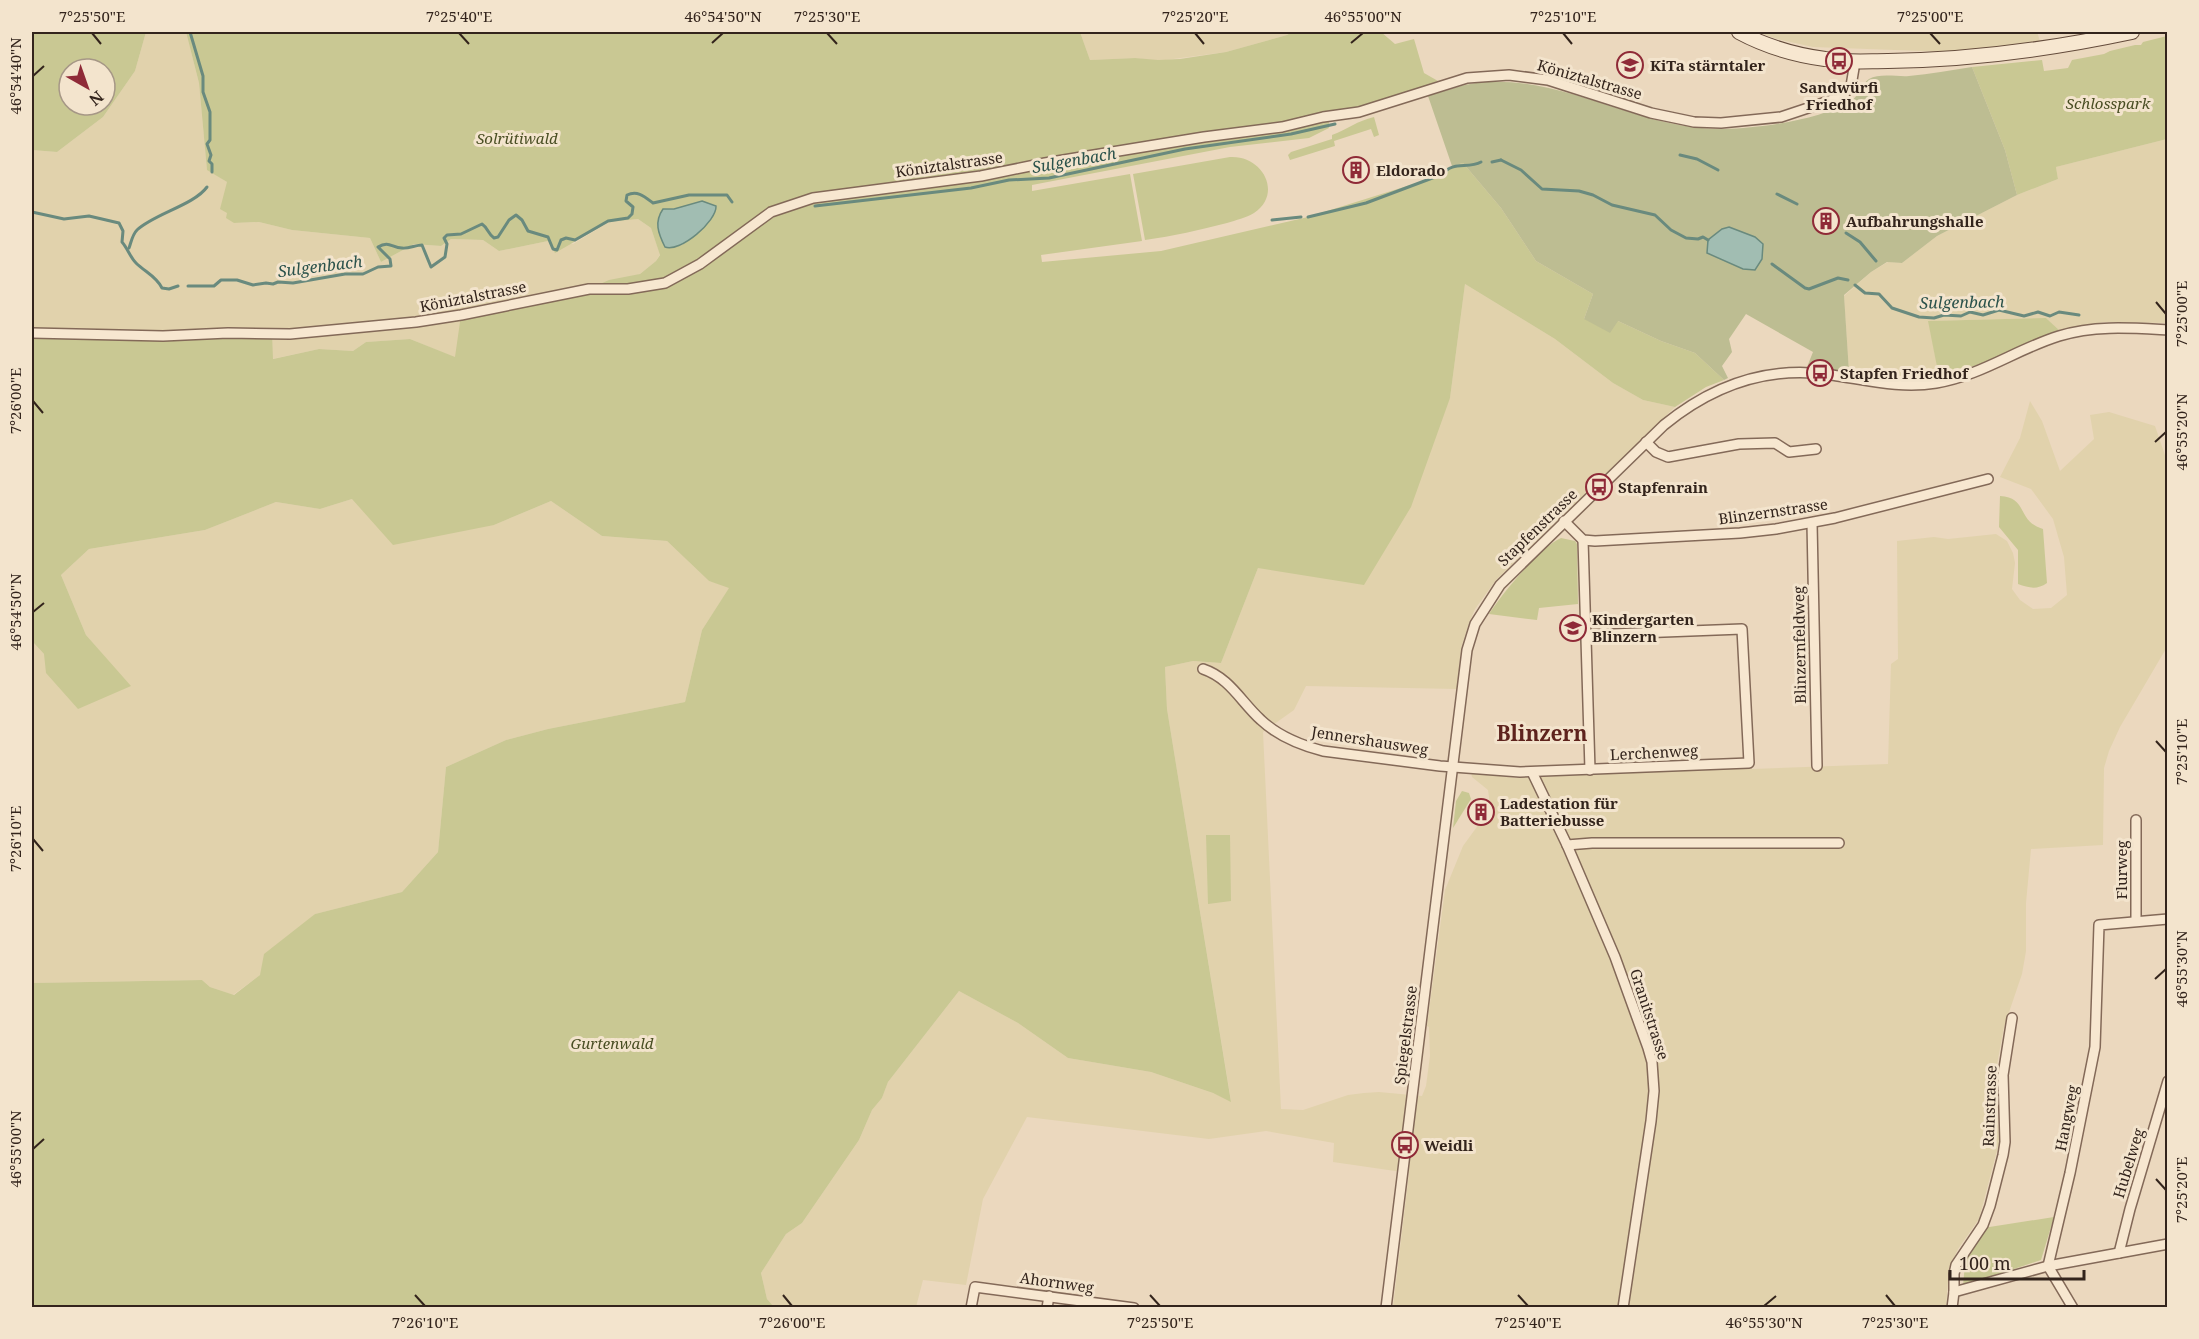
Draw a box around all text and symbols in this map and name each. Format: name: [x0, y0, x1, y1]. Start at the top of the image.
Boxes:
text: 7°25'50"E: [59, 6, 125, 26]
text: 7°25'40"E: [426, 6, 492, 26]
text: 46°54'50"N: [684, 6, 762, 26]
text: 7°25'30"E: [794, 6, 860, 26]
text: 7°25'20"E: [1162, 6, 1228, 26]
text: 46°55'00"N: [1324, 6, 1402, 26]
text: 7°25'10"E: [1530, 6, 1596, 26]
text: 7°25'00"E: [1897, 6, 1963, 26]
text: 46°54'40"N: [5, 37, 25, 115]
bus stop icon: Sandwürfi Friedhof: [1824, 46, 1854, 76]
school or university icon: KiTa stärntaler: [1615, 50, 1645, 80]
street label: Köniztalstrasse: [1535, 54, 1645, 104]
place label: KiTa stärntaler: [1650, 55, 1766, 75]
north arrow: [57, 57, 117, 117]
place label: Sandwürfi Friedhof: [1800, 77, 1879, 114]
text: N: [84, 86, 109, 111]
park label: Schlosspark: [2066, 93, 2151, 113]
park label: Solrütiwald: [476, 128, 558, 148]
water label: Sulgenbach: [1030, 142, 1118, 178]
street label: Köniztalstrasse: [894, 147, 1004, 181]
building icon: Eldorado: [1341, 155, 1371, 185]
place label: Eldorado: [1376, 160, 1446, 180]
building icon: Aufbahrungshalle: [1811, 206, 1841, 236]
place label: Aufbahrungshalle: [1846, 211, 1983, 231]
water label: Sulgenbach: [276, 250, 364, 282]
street label: Köniztalstrasse: [418, 276, 528, 316]
text: 7°25'00"E: [2171, 281, 2191, 347]
water label: Sulgenbach: [1919, 290, 2005, 314]
bus stop icon: Stapfen Friedhof: [1805, 358, 1835, 388]
place label: Stapfen Friedhof: [1840, 363, 1970, 383]
text: 7°26'00"E: [5, 368, 25, 434]
text: 46°55'20"N: [2171, 393, 2191, 471]
bus stop icon: Stapfenrain: [1584, 472, 1614, 502]
place label: Stapfenrain: [1618, 477, 1708, 497]
street label: Stapfenstrasse: [1493, 484, 1581, 570]
street label: Blinzernstrasse: [1717, 493, 1829, 529]
text: 46°54'50"N: [5, 573, 25, 651]
street label: Blinzernfeldweg: [1788, 586, 1810, 704]
place label: Kindergarten Blinzern: [1592, 609, 1694, 646]
school or university icon: Kindergarten Blinzern: [1558, 613, 1588, 643]
district label: Blinzern: [1496, 719, 1588, 747]
text: 7°25'10"E: [2171, 719, 2191, 785]
street label: Jennershausweg: [1309, 721, 1430, 759]
street label: Lerchenweg: [1609, 740, 1699, 764]
place label: Ladestation für Batteriebusse: [1500, 793, 1618, 830]
building icon: Ladestation für Batteriebusse: [1466, 797, 1496, 827]
text: 7°26'10"E: [5, 806, 25, 872]
street label: Flurweg: [2111, 840, 2131, 900]
text: 46°55'30"N: [2171, 930, 2191, 1008]
street label: Granitstrasse: [1626, 966, 1674, 1062]
street label: Spiegelstrasse: [1389, 984, 1421, 1086]
park label: Gurtenwald: [571, 1033, 654, 1053]
street label: Rainstrasse: [1978, 1065, 2000, 1147]
street label: Hangweg: [2050, 1083, 2082, 1153]
text: 46°55'00"N: [5, 1110, 25, 1188]
street label: Hubelweg: [2108, 1125, 2148, 1201]
bus stop icon: Weidli: [1390, 1130, 1420, 1160]
place label: Weidli: [1424, 1135, 1474, 1155]
text: 7°25'20"E: [2171, 1157, 2191, 1223]
scale bar: [1950, 1243, 2084, 1281]
text: 100 m: [1959, 1251, 2011, 1275]
street label: Ahornweg: [1019, 1267, 1095, 1297]
text: 7°26'10"E: [392, 1312, 458, 1332]
text: 7°26'00"E: [759, 1312, 825, 1332]
text: 7°25'50"E: [1127, 1312, 1193, 1332]
text: 7°25'40"E: [1495, 1312, 1561, 1332]
text: 46°55'30"N: [1725, 1312, 1803, 1332]
text: 7°25'30"E: [1862, 1312, 1928, 1332]

